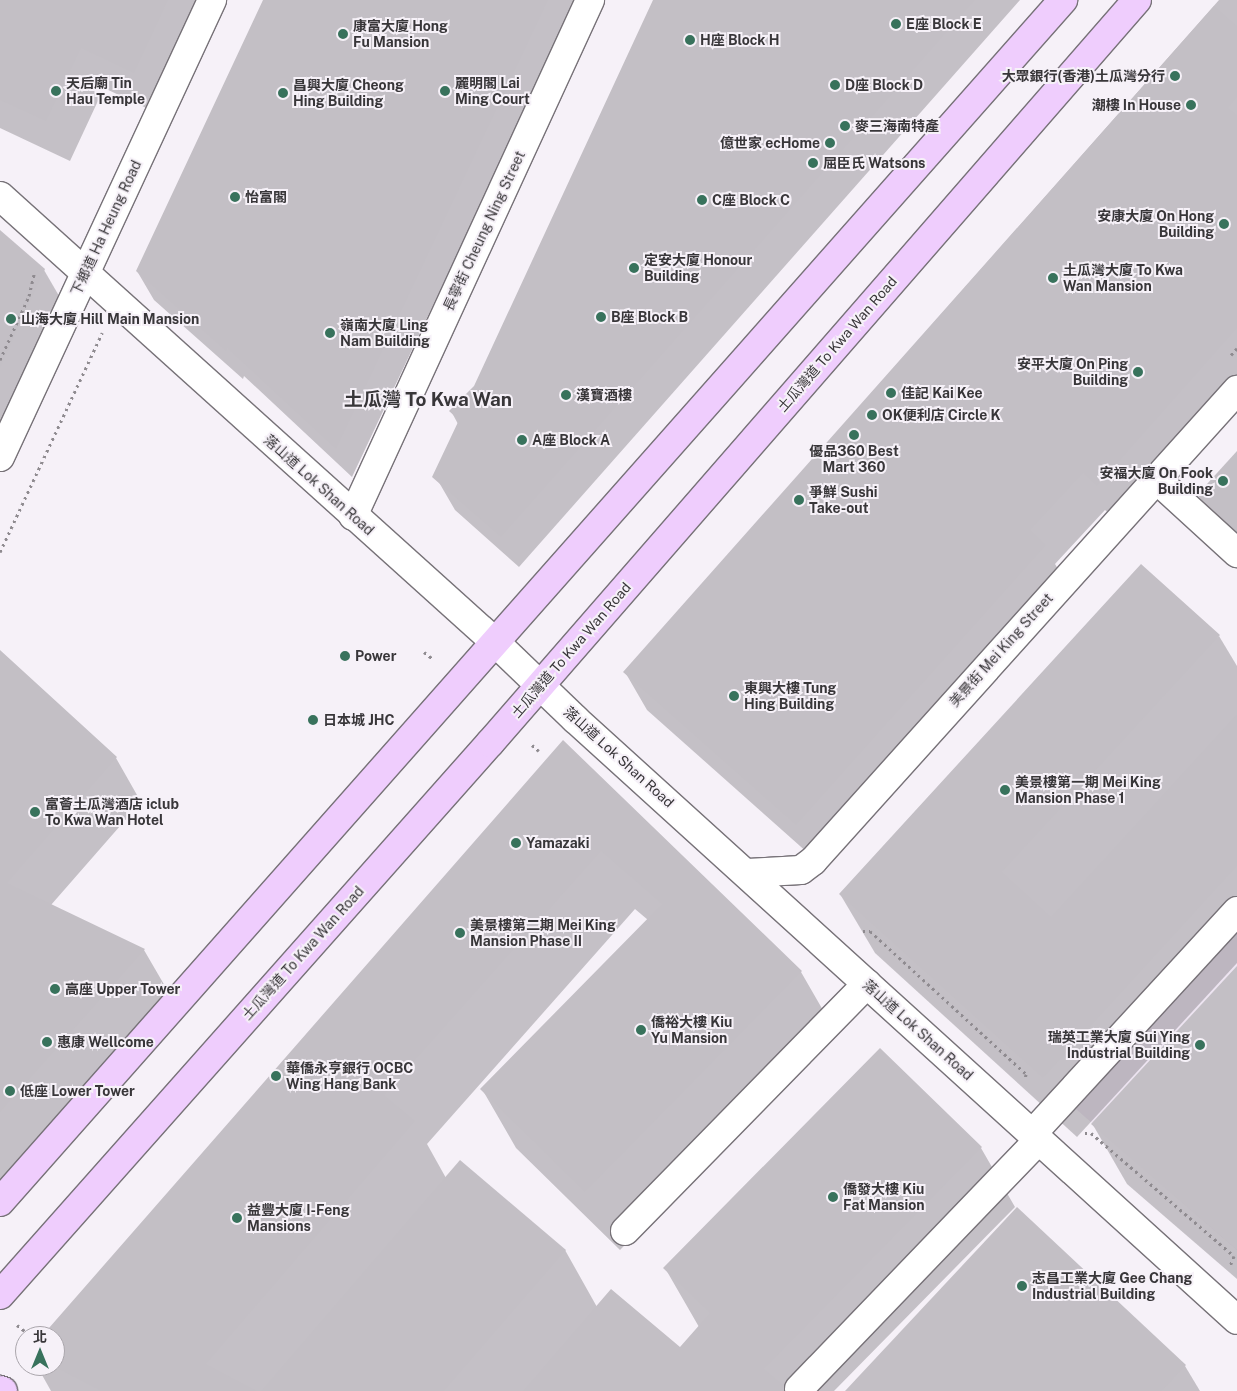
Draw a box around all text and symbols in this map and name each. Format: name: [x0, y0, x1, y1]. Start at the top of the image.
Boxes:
place label: E座 Block E: [906, 16, 982, 32]
place label: 康富大廈 Hong Fu Mansion: [353, 18, 448, 50]
marker: E座 Block E: [890, 18, 902, 30]
marker: 康富大廈 Hong Fu Mansion: [337, 28, 349, 40]
place label: H座 Block H: [700, 32, 779, 48]
marker: H座 Block H: [684, 34, 696, 46]
place label: 大眾銀行(香港)土瓜灣分行: [1002, 68, 1165, 84]
marker: 大眾銀行(香港)土瓜灣分行: [1169, 70, 1181, 82]
place label: 天后廟 Tin Hau Temple: [66, 75, 145, 108]
place label: 麗明閣 Lai Ming Court: [455, 75, 530, 108]
place label: 昌興大廈 Cheong Hing Building: [293, 77, 404, 110]
place label: D座 Block D: [845, 77, 923, 93]
marker: D座 Block D: [829, 79, 841, 91]
marker: 天后廟 Tin Hau Temple: [50, 85, 62, 97]
marker: 麗明閣 Lai Ming Court: [439, 85, 451, 97]
marker: 昌興大廈 Cheong Hing Building: [277, 87, 289, 99]
place label: 潮樓 In House: [1092, 97, 1181, 113]
marker: 潮樓 In House: [1185, 99, 1197, 111]
place label: 麥三海南特產: [855, 118, 939, 134]
marker: 麥三海南特產: [839, 120, 851, 132]
place label: 億世家 ecHome: [720, 135, 820, 151]
marker: 億世家 ecHome: [824, 137, 836, 149]
street label: 長寧街 Cheung Ning Street: [439, 148, 529, 314]
place label: 屈臣氏 Watsons: [823, 155, 925, 171]
marker: 屈臣氏 Watsons: [807, 157, 819, 169]
street label: 下鄉道 Ha Heung Road: [67, 158, 145, 298]
place label: 怡富閣: [245, 189, 287, 205]
marker: 怡富閣: [229, 191, 241, 203]
place label: C座 Block C: [712, 192, 790, 208]
marker: C座 Block C: [696, 194, 708, 206]
place label: 安康大廈 On Hong Building: [1097, 208, 1214, 240]
marker: 安康大廈 On Hong Building: [1218, 218, 1230, 230]
place label: 定安大廈 Honour Building: [644, 252, 752, 284]
marker: 定安大廈 Honour Building: [628, 262, 640, 274]
place label: 土瓜灣大廈 To Kwa Wan Mansion: [1063, 262, 1183, 294]
marker: 土瓜灣大廈 To Kwa Wan Mansion: [1047, 272, 1059, 284]
street label: 土瓜灣道 To Kwa Wan Road: [774, 273, 900, 415]
place label: B座 Block B: [611, 309, 688, 325]
place label: 山海大廈 Hill Main Mansion: [21, 311, 199, 327]
marker: B座 Block B: [595, 311, 607, 323]
marker: 山海大廈 Hill Main Mansion: [5, 313, 17, 325]
place label: 嶺南大廈 Ling Nam Building: [340, 317, 430, 350]
marker: 嶺南大廈 Ling Nam Building: [324, 327, 336, 339]
place label: 安平大廈 On Ping Building: [1017, 356, 1128, 388]
marker: 安平大廈 On Ping Building: [1132, 366, 1144, 378]
place label: 佳記 Kai Kee: [901, 385, 983, 401]
place label: 漢寶酒樓: [576, 387, 632, 403]
marker: 佳記 Kai Kee: [885, 387, 897, 399]
district label: 土瓜灣 To Kwa Wan: [344, 389, 512, 411]
marker: 漢寶酒樓: [560, 389, 572, 401]
place label: OK便利店 Circle K: [882, 407, 1000, 423]
marker: OK便利店 Circle K: [866, 409, 878, 421]
marker: 優品360 Best Mart 360: [848, 429, 860, 441]
street label: 落山道 Lok Shan Road: [261, 431, 377, 539]
place label: A座 Block A: [532, 432, 610, 448]
marker: A座 Block A: [516, 434, 528, 446]
place label: 優品360 Best Mart 360: [809, 443, 899, 476]
place label: 安福大廈 On Fook Building: [1099, 465, 1213, 498]
marker: 安福大廈 On Fook Building: [1217, 475, 1229, 487]
place label: 爭鮮 Sushi Take-out: [809, 484, 878, 516]
marker: 爭鮮 Sushi Take-out: [793, 494, 805, 506]
street label: 土瓜灣道 To Kwa Wan Road: [508, 579, 634, 721]
street label: 美景街 Mei King Street: [946, 590, 1056, 710]
place label: Power: [355, 648, 396, 664]
marker: Power: [339, 650, 351, 662]
place label: 東興大樓 Tung Hing Building: [744, 680, 836, 712]
marker: 東興大樓 Tung Hing Building: [728, 690, 740, 702]
street label: 落山道 Lok Shan Road: [561, 703, 677, 811]
place label: 日本城 JHC: [323, 712, 395, 728]
marker: 日本城 JHC: [307, 714, 319, 726]
place label: 美景樓第一期 Mei King Mansion Phase 1: [1015, 774, 1161, 806]
marker: 美景樓第一期 Mei King Mansion Phase 1: [999, 784, 1011, 796]
place label: 富薈土瓜灣酒店 iclub To Kwa Wan Hotel: [45, 796, 179, 829]
marker: 富薈土瓜灣酒店 iclub To Kwa Wan Hotel: [29, 806, 41, 818]
place label: Yamazaki: [526, 835, 589, 851]
marker: Yamazaki: [510, 837, 522, 849]
street label: 土瓜灣道 To Kwa Wan Road: [239, 883, 367, 1023]
place label: 美景樓第二期 Mei King Mansion Phase II: [470, 917, 616, 950]
marker: 美景樓第二期 Mei King Mansion Phase II: [454, 927, 466, 939]
street label: 落山道 Lok Shan Road: [860, 976, 976, 1084]
place label: 高座 Upper Tower: [65, 981, 180, 997]
marker: 高座 Upper Tower: [49, 983, 61, 995]
place label: 僑裕大樓 Kiu Yu Mansion: [651, 1014, 732, 1046]
marker: 僑裕大樓 Kiu Yu Mansion: [635, 1024, 647, 1036]
place label: 瑞英工業大廈 Sui Ying Industrial Building: [1048, 1029, 1190, 1062]
place label: 惠康 Wellcome: [57, 1034, 154, 1050]
marker: 惠康 Wellcome: [41, 1036, 53, 1048]
marker: 瑞英工業大廈 Sui Ying Industrial Building: [1194, 1039, 1206, 1051]
place label: 華僑永亨銀行 OCBC Wing Hang Bank: [286, 1060, 413, 1092]
marker: 華僑永亨銀行 OCBC Wing Hang Bank: [270, 1070, 282, 1082]
place label: 低座 Lower Tower: [20, 1083, 135, 1099]
marker: 低座 Lower Tower: [4, 1085, 16, 1097]
place label: 僑發大樓 Kiu Fat Mansion: [843, 1181, 925, 1214]
marker: 僑發大樓 Kiu Fat Mansion: [827, 1191, 839, 1203]
place label: 益豐大廈 I-Feng Mansions: [247, 1202, 349, 1234]
marker: 益豐大廈 I-Feng Mansions: [231, 1212, 243, 1224]
place label: 志昌工業大廈 Gee Chang Industrial Building: [1032, 1270, 1192, 1302]
marker: 志昌工業大廈 Gee Chang Industrial Building: [1016, 1280, 1028, 1292]
north arrow: [15, 1326, 65, 1376]
text: 北: [33, 1329, 47, 1345]

